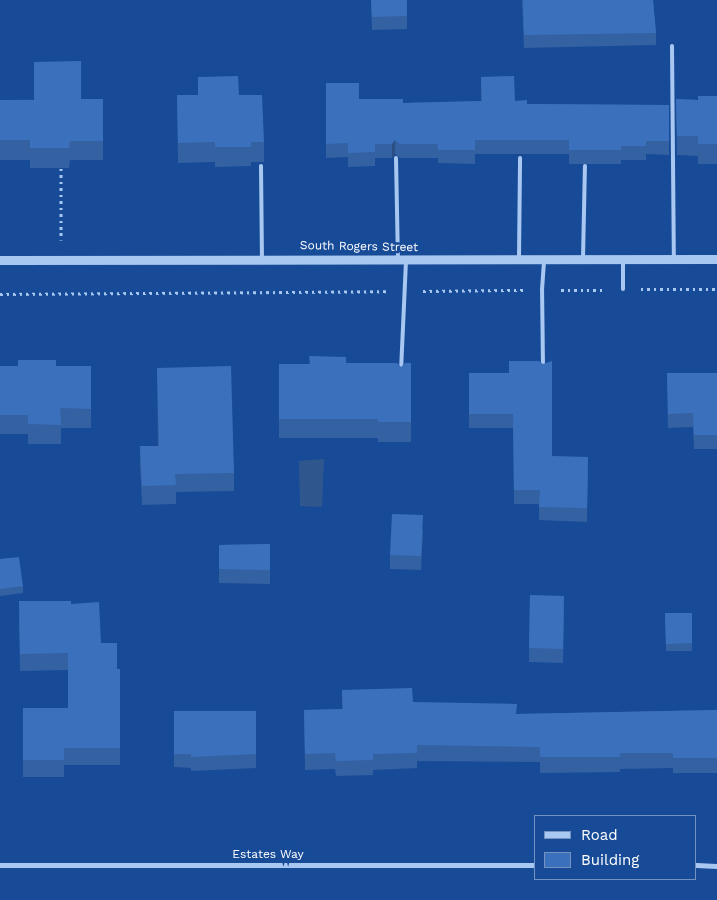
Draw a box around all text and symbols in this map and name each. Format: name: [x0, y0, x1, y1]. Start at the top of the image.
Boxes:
street label: South Rogers Street: [300, 239, 418, 255]
legend: [534, 815, 697, 880]
text: Road: [581, 826, 618, 844]
street label: Estates Way: [232, 848, 304, 862]
text: Building: [581, 851, 639, 869]

